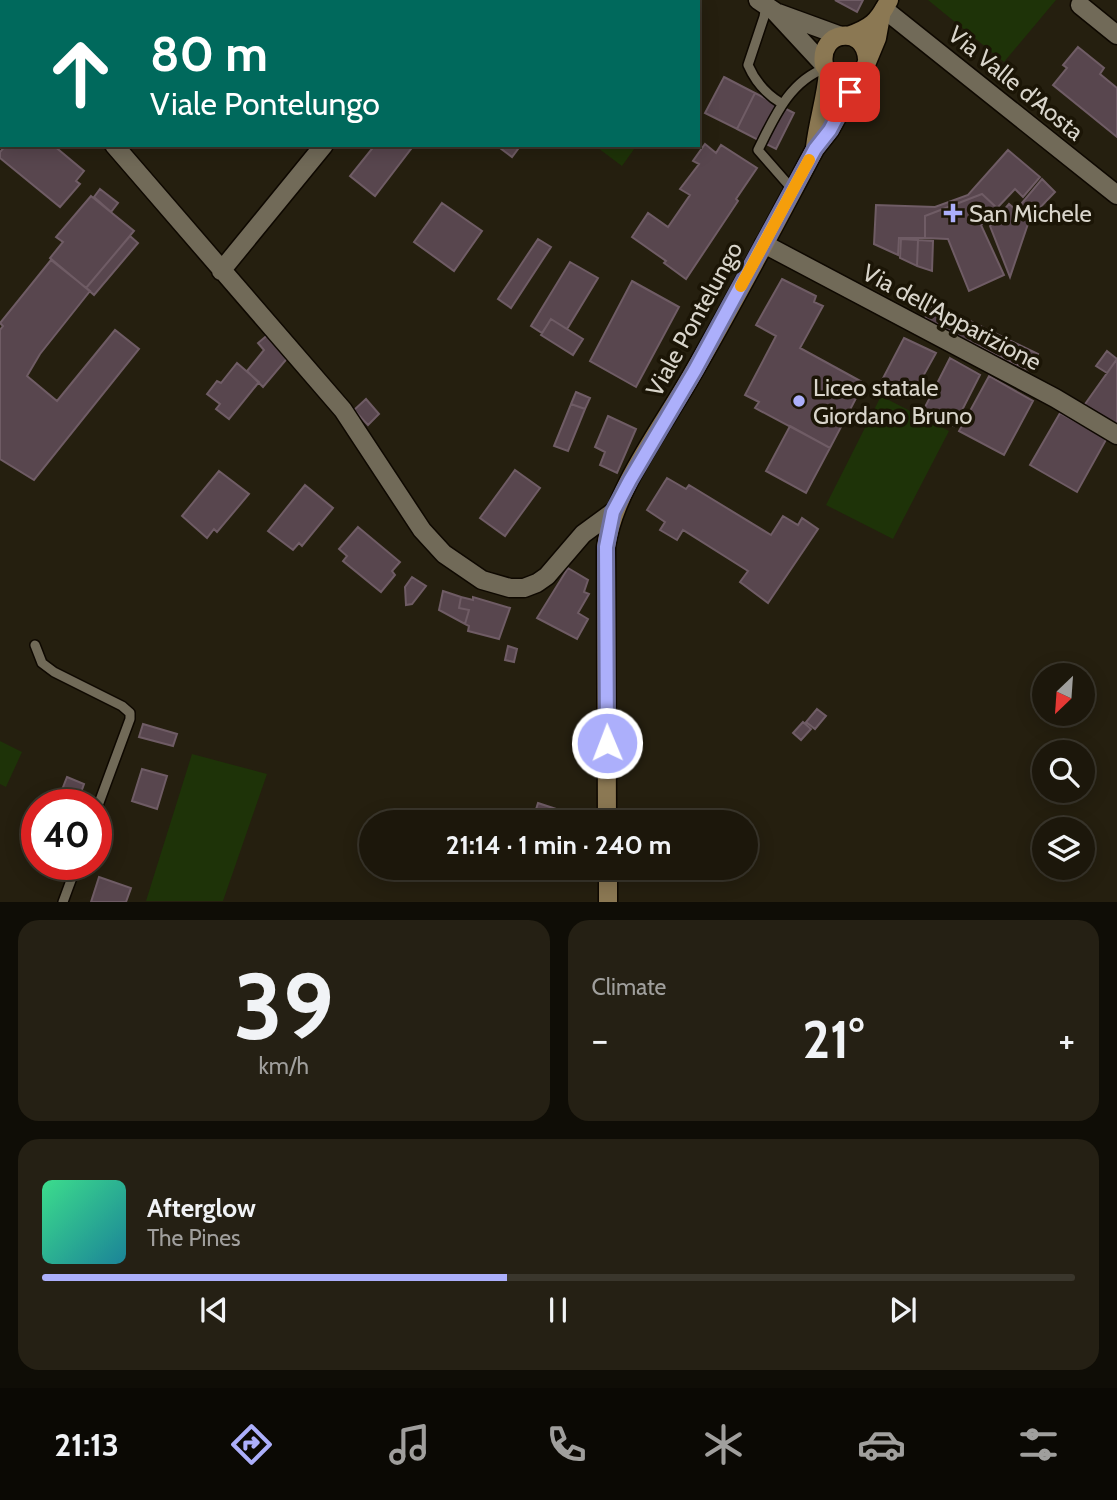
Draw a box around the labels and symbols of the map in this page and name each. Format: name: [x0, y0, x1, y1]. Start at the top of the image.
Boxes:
street label: Via Valle d'Aosta: [943, 20, 1090, 147]
pin: [820, 62, 880, 122]
place label: San Michele: [969, 199, 1092, 228]
marker: San Michele: [943, 203, 963, 223]
street label: Viale Pontelungo: [640, 237, 748, 401]
street label: Via dell'Apparizione: [858, 258, 1046, 376]
place label: Liceo statale Giordano Bruno: [813, 373, 972, 430]
marker: Liceo statale Giordano Bruno: [791, 393, 807, 409]
north arrow: [1032, 663, 1096, 726]
position arrow: [570, 706, 644, 780]
speed limit sign: 40: [21, 789, 112, 880]

